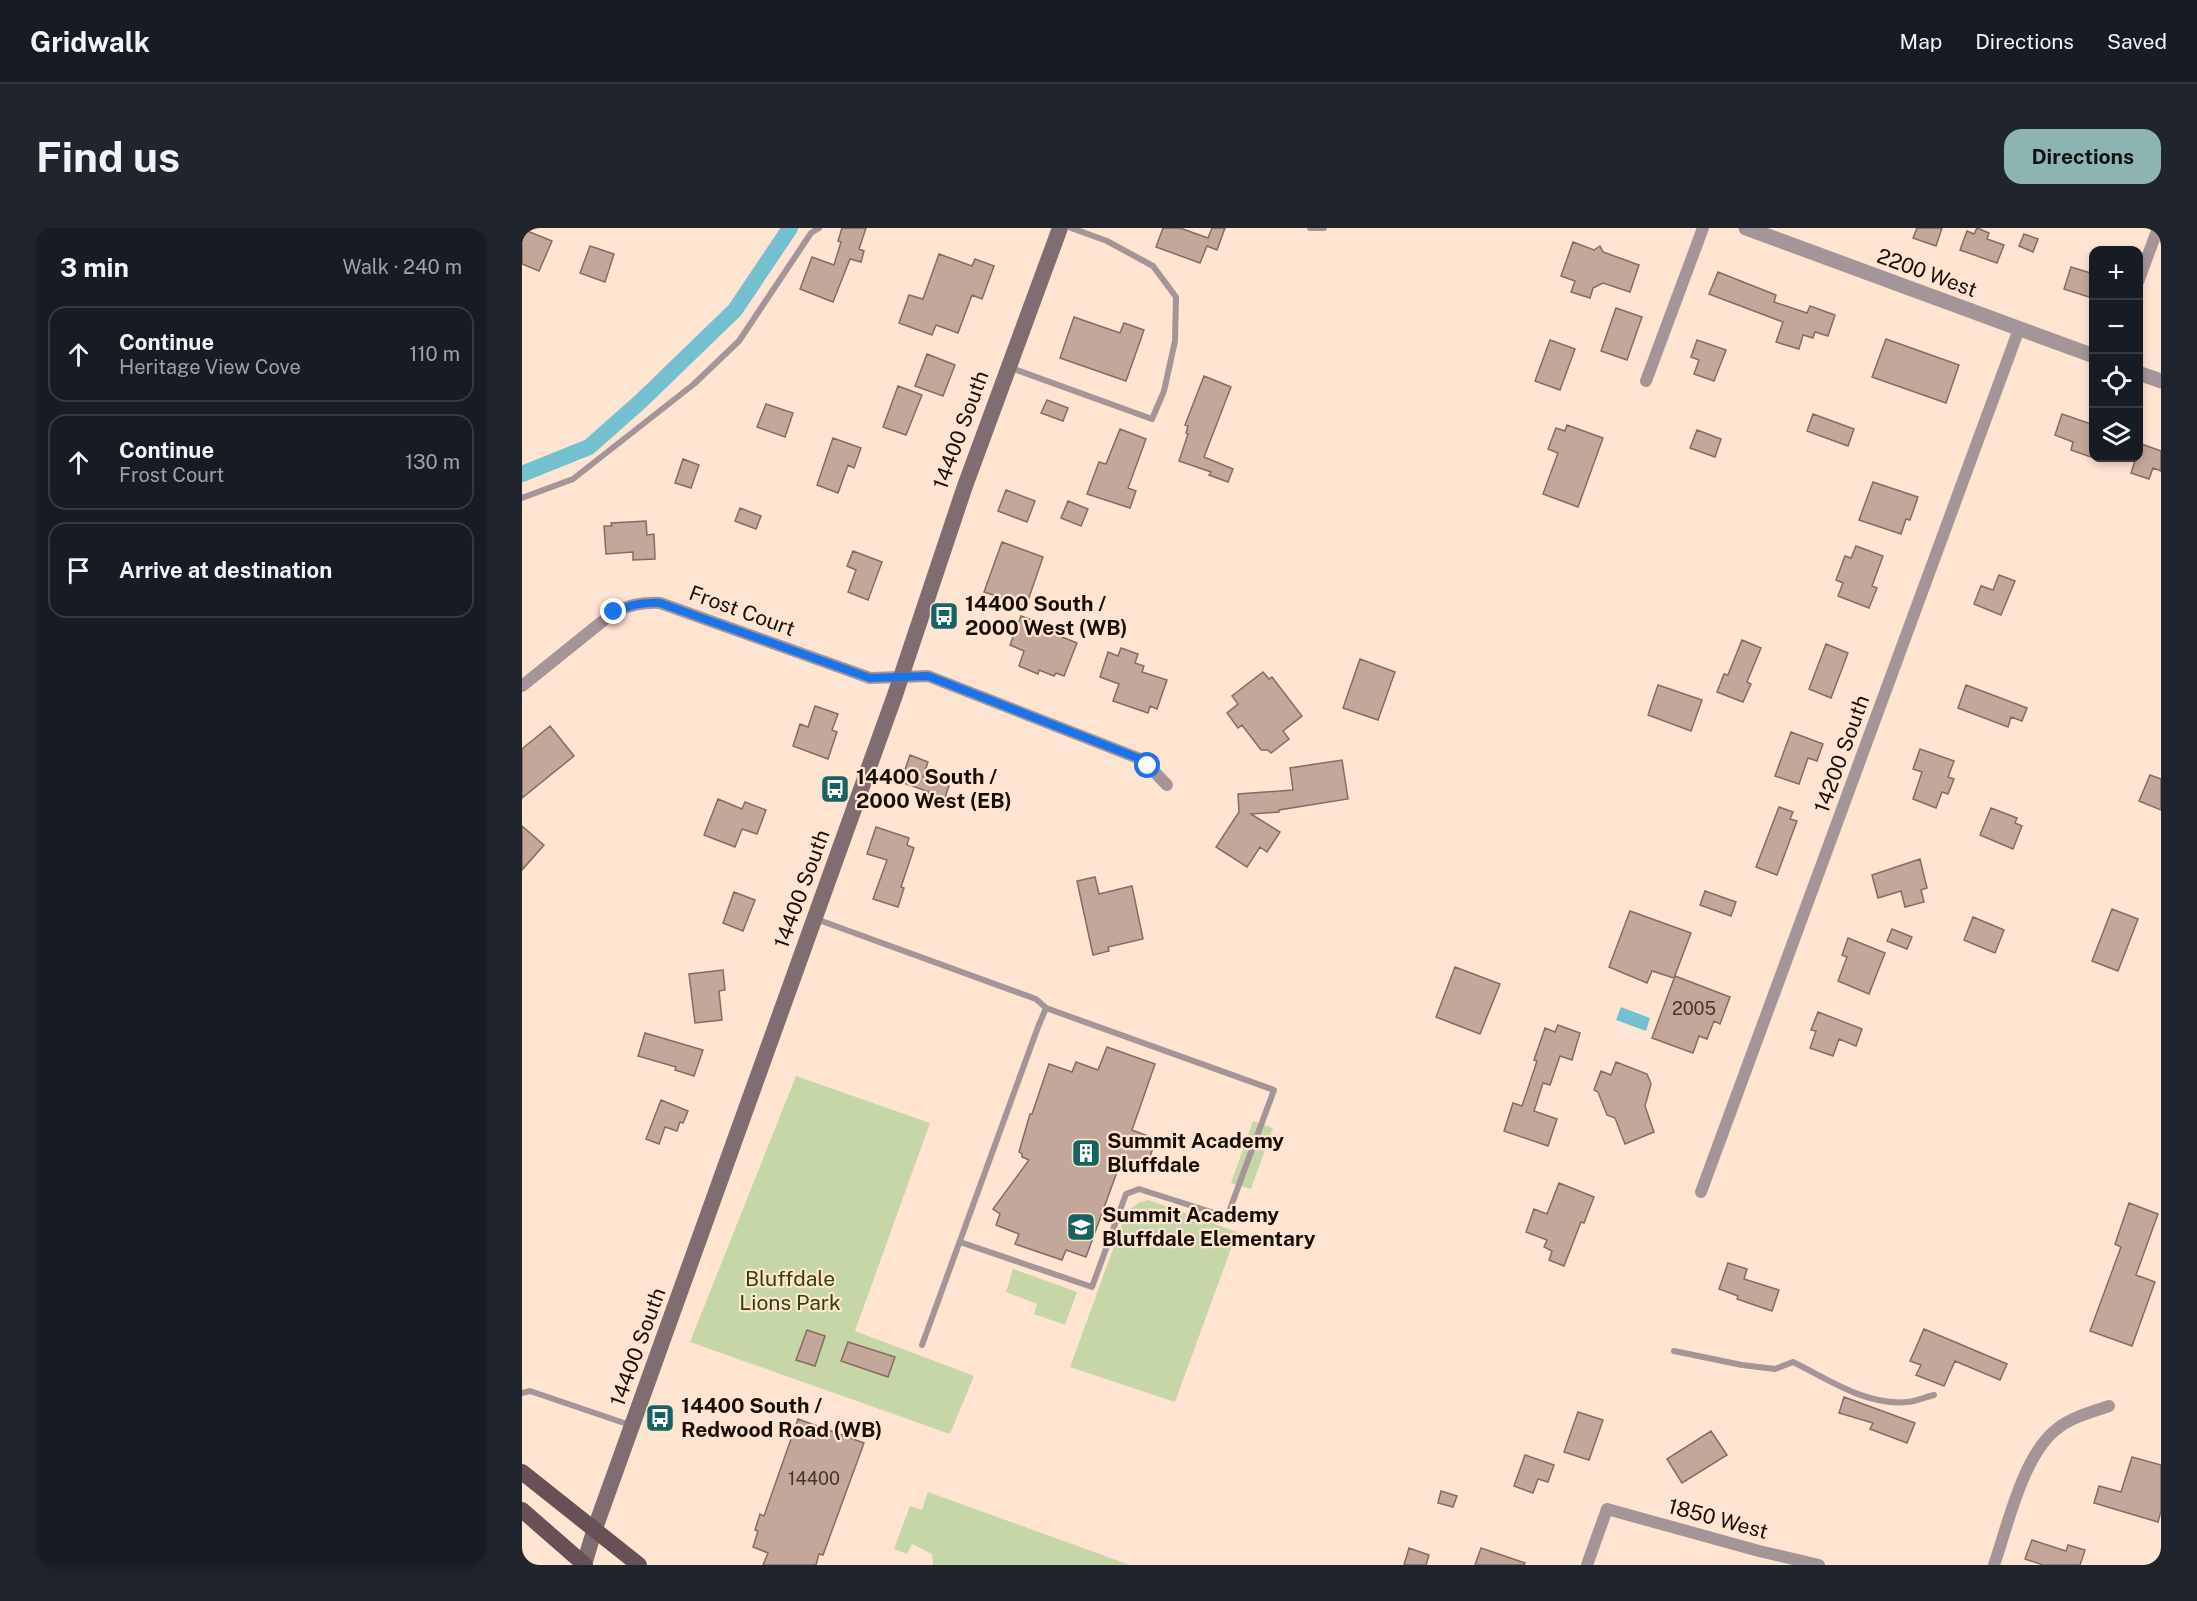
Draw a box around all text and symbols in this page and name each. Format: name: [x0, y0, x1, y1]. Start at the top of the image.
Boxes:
text: Gridwalk: [30, 25, 150, 58]
text: Map: [1900, 29, 1942, 54]
text: Directions: [1975, 29, 2074, 54]
text: Saved: [2107, 29, 2167, 54]
button: Directions: [2004, 129, 2161, 184]
text: Find us: [36, 132, 180, 181]
street label: 2200 West: [1874, 243, 1981, 302]
map controls: [2089, 246, 2143, 462]
button: +: [2089, 246, 2143, 300]
text: 3 min: [60, 252, 129, 283]
text: Walk · 240 m: [342, 255, 462, 279]
button: −: [2089, 300, 2143, 354]
text: Continue: [119, 329, 214, 355]
icon: ahead: [62, 338, 95, 371]
text: 110 m: [409, 342, 460, 366]
button: locate: [2089, 354, 2143, 408]
text: Heritage View Cove: [119, 355, 301, 379]
street label: 14400 South: [928, 367, 993, 492]
button: layers: [2089, 408, 2143, 462]
text: Continue: [119, 437, 214, 463]
icon: ahead: [62, 446, 95, 479]
text: 130 m: [405, 450, 460, 474]
text: Frost Court: [119, 463, 224, 487]
icon: arrive: [62, 554, 95, 587]
text: Arrive at destination: [119, 557, 332, 583]
street label: Frost Court: [686, 580, 798, 641]
place label: 14400 South / 2000 West (WB): [965, 591, 1128, 640]
route end: [600, 598, 626, 624]
bus stop icon: 14400 South / 2000 West (WB): [928, 600, 960, 632]
street label: 14200 South: [1809, 692, 1874, 816]
route start: [1134, 752, 1160, 778]
place label: 14400 South / 2000 West (EB): [856, 764, 1012, 813]
bus stop icon: 14400 South / 2000 West (EB): [819, 773, 851, 805]
street label: 14400 South: [769, 826, 834, 951]
house number: 2005: [1672, 998, 1716, 1019]
place label: Summit Academy Bluffdale: [1107, 1128, 1284, 1177]
building icon: Summit Academy Bluffdale: [1070, 1137, 1102, 1169]
place label: Summit Academy Bluffdale Elementary: [1102, 1202, 1316, 1251]
school or university icon: Summit Academy Bluffdale Elementary: [1065, 1211, 1097, 1243]
park label: Bluffdale Lions Park: [739, 1266, 841, 1315]
street label: 14400 South: [605, 1284, 670, 1409]
place label: 14400 South / Redwood Road (WB): [681, 1393, 882, 1442]
bus stop icon: 14400 South / Redwood Road (WB): [644, 1402, 676, 1434]
house number: 14400: [788, 1468, 840, 1489]
street label: 1850 West: [1665, 1493, 1771, 1544]

